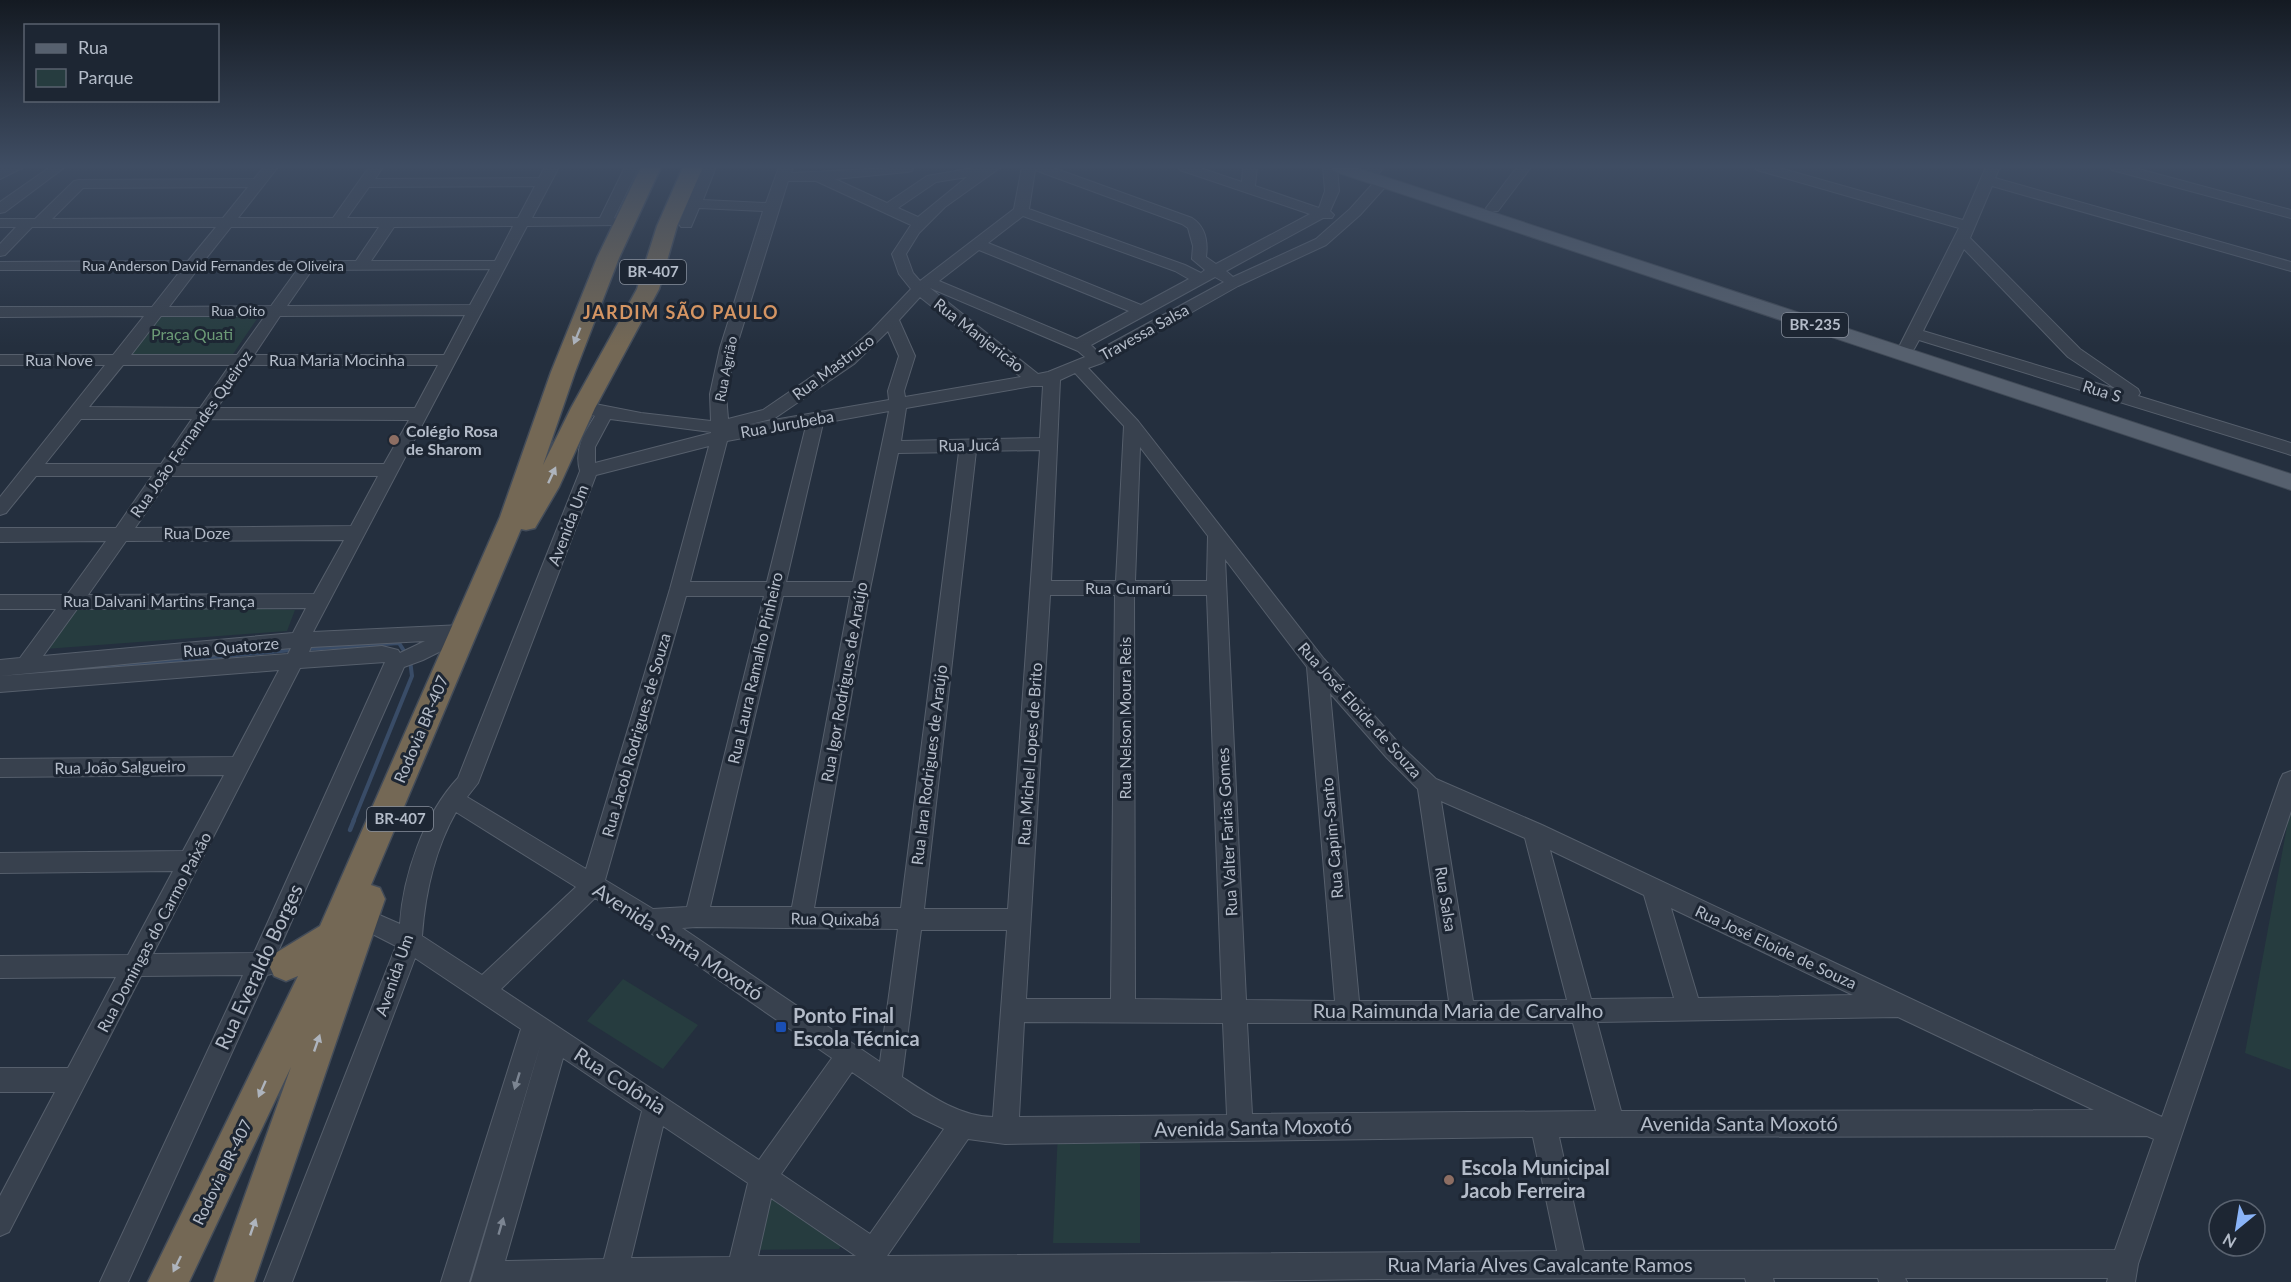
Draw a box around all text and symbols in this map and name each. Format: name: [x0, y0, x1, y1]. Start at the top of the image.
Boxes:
legend: [24, 24, 219, 102]
text: Rua: [78, 36, 108, 58]
text: Parque: [78, 66, 133, 88]
street label: Rua Anderson David Fernandes de Oliveira: [82, 257, 344, 274]
road number: BR-407: [620, 260, 686, 284]
street label: Rua Manjericão: [931, 294, 1028, 376]
street label: Travessa Salsa: [1096, 299, 1192, 364]
district label: JARDIM SÃO PAULO: [583, 301, 779, 323]
street label: Rua Oito: [211, 302, 265, 319]
road number: BR-235: [1782, 313, 1848, 337]
park label: Praça Quati: [151, 324, 233, 343]
one-way arrow: [572, 327, 582, 345]
street label: Rua Mastruco: [788, 330, 877, 403]
street label: Rua Agrião: [711, 335, 740, 403]
street label: Rua João Fernandes Queiroz: [126, 347, 256, 521]
street label: Rua Nove: [25, 350, 93, 369]
street label: Rua Maria Mocinha: [269, 350, 405, 369]
street label: Rua S: [2081, 376, 2124, 405]
street label: Rua Jurubeba: [739, 406, 835, 441]
place label: Colégio Rosa de Sharom: [406, 421, 498, 458]
marker: Colégio Rosa de Sharom: [387, 433, 401, 447]
street label: Rua Jucá: [938, 434, 1000, 455]
one-way arrow: [547, 465, 557, 483]
street label: Avenida Um: [543, 482, 592, 568]
street label: Rua Doze: [163, 523, 231, 542]
street label: Rua Laura Ramalho Pinheiro: [723, 570, 786, 766]
street label: Rua Cumarú: [1085, 578, 1171, 597]
street label: Rua Igor Rodrigues de Araújo: [817, 580, 870, 783]
street label: Rua Dalvani Martins França: [63, 591, 255, 610]
street label: Rua Jacob Rodrigues de Souza: [597, 631, 674, 839]
street label: Rua Quatorze: [182, 633, 280, 660]
street label: Rua Nelson Moura Reis: [1115, 636, 1134, 799]
street label: Rua José Eloide de Souza: [1294, 638, 1426, 781]
street label: Rua Michel Lopes de Brito: [1014, 662, 1045, 846]
street label: Rua Iara Rodrigues de Araújo: [907, 664, 950, 866]
street label: Rodovia BR-407: [389, 672, 452, 785]
street label: Rua Valter Farias Gomes: [1213, 747, 1240, 917]
street label: Rua João Salgueiro: [54, 756, 186, 777]
street label: Rua Capim-Santo: [1317, 777, 1346, 899]
road number: BR-407: [367, 807, 433, 831]
street label: Rua Domingas do Carmo Paixão: [93, 828, 215, 1035]
street label: Rua Salsa: [1432, 865, 1461, 933]
street label: Avenida Santa Moxotó: [589, 877, 768, 1005]
street label: Rua Everaldo Borges: [209, 880, 307, 1053]
street label: Rua José Eloide de Souza: [1692, 901, 1860, 992]
street label: Rua Quixabá: [790, 908, 880, 929]
street label: Avenida Um: [371, 931, 416, 1018]
street label: Rua Raimunda Maria de Carvalho: [1313, 998, 1603, 1022]
place label: Ponto Final Escola Técnica: [793, 1003, 920, 1050]
marker: Ponto Final Escola Técnica: [774, 1020, 788, 1034]
one-way arrow: [313, 1033, 323, 1051]
street label: Rua Colônia: [570, 1042, 671, 1119]
one-way arrow: [512, 1072, 521, 1090]
one-way arrow: [258, 1080, 267, 1097]
street label: Avenida Santa Moxotó: [1640, 1111, 1838, 1135]
street label: Avenida Santa Moxotó: [1154, 1113, 1352, 1141]
street label: Rodovia BR-407: [188, 1116, 255, 1227]
place label: Escola Municipal Jacob Ferreira: [1461, 1155, 1610, 1202]
marker: Escola Municipal Jacob Ferreira: [1442, 1173, 1456, 1187]
north arrow: [2207, 1198, 2267, 1258]
one-way arrow: [497, 1217, 506, 1235]
one-way arrow: [249, 1218, 259, 1236]
text: N: [2219, 1230, 2239, 1253]
street label: Rua Maria Alves Cavalcante Ramos: [1387, 1252, 1693, 1276]
one-way arrow: [172, 1255, 182, 1273]

